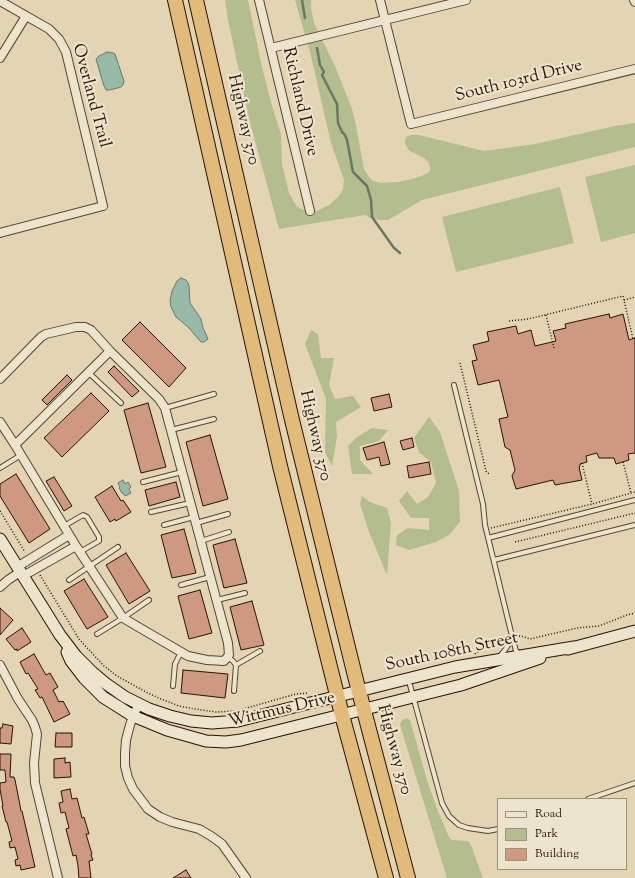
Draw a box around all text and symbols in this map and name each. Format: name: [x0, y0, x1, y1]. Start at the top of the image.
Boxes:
street label: Overland Trail: [66, 42, 114, 150]
street label: Richland Drive: [277, 46, 321, 158]
street label: South 103rd Drive: [453, 56, 585, 108]
street label: Highway 370: [222, 73, 262, 167]
street label: Highway 370: [294, 389, 334, 483]
street label: South 108th Street: [384, 629, 520, 677]
street label: Wittmus Drive: [227, 689, 337, 733]
street label: Highway 370: [371, 703, 415, 797]
legend: [497, 798, 627, 870]
text: Road: [535, 805, 562, 823]
text: Park: [535, 825, 558, 843]
text: Building: [535, 845, 579, 863]

